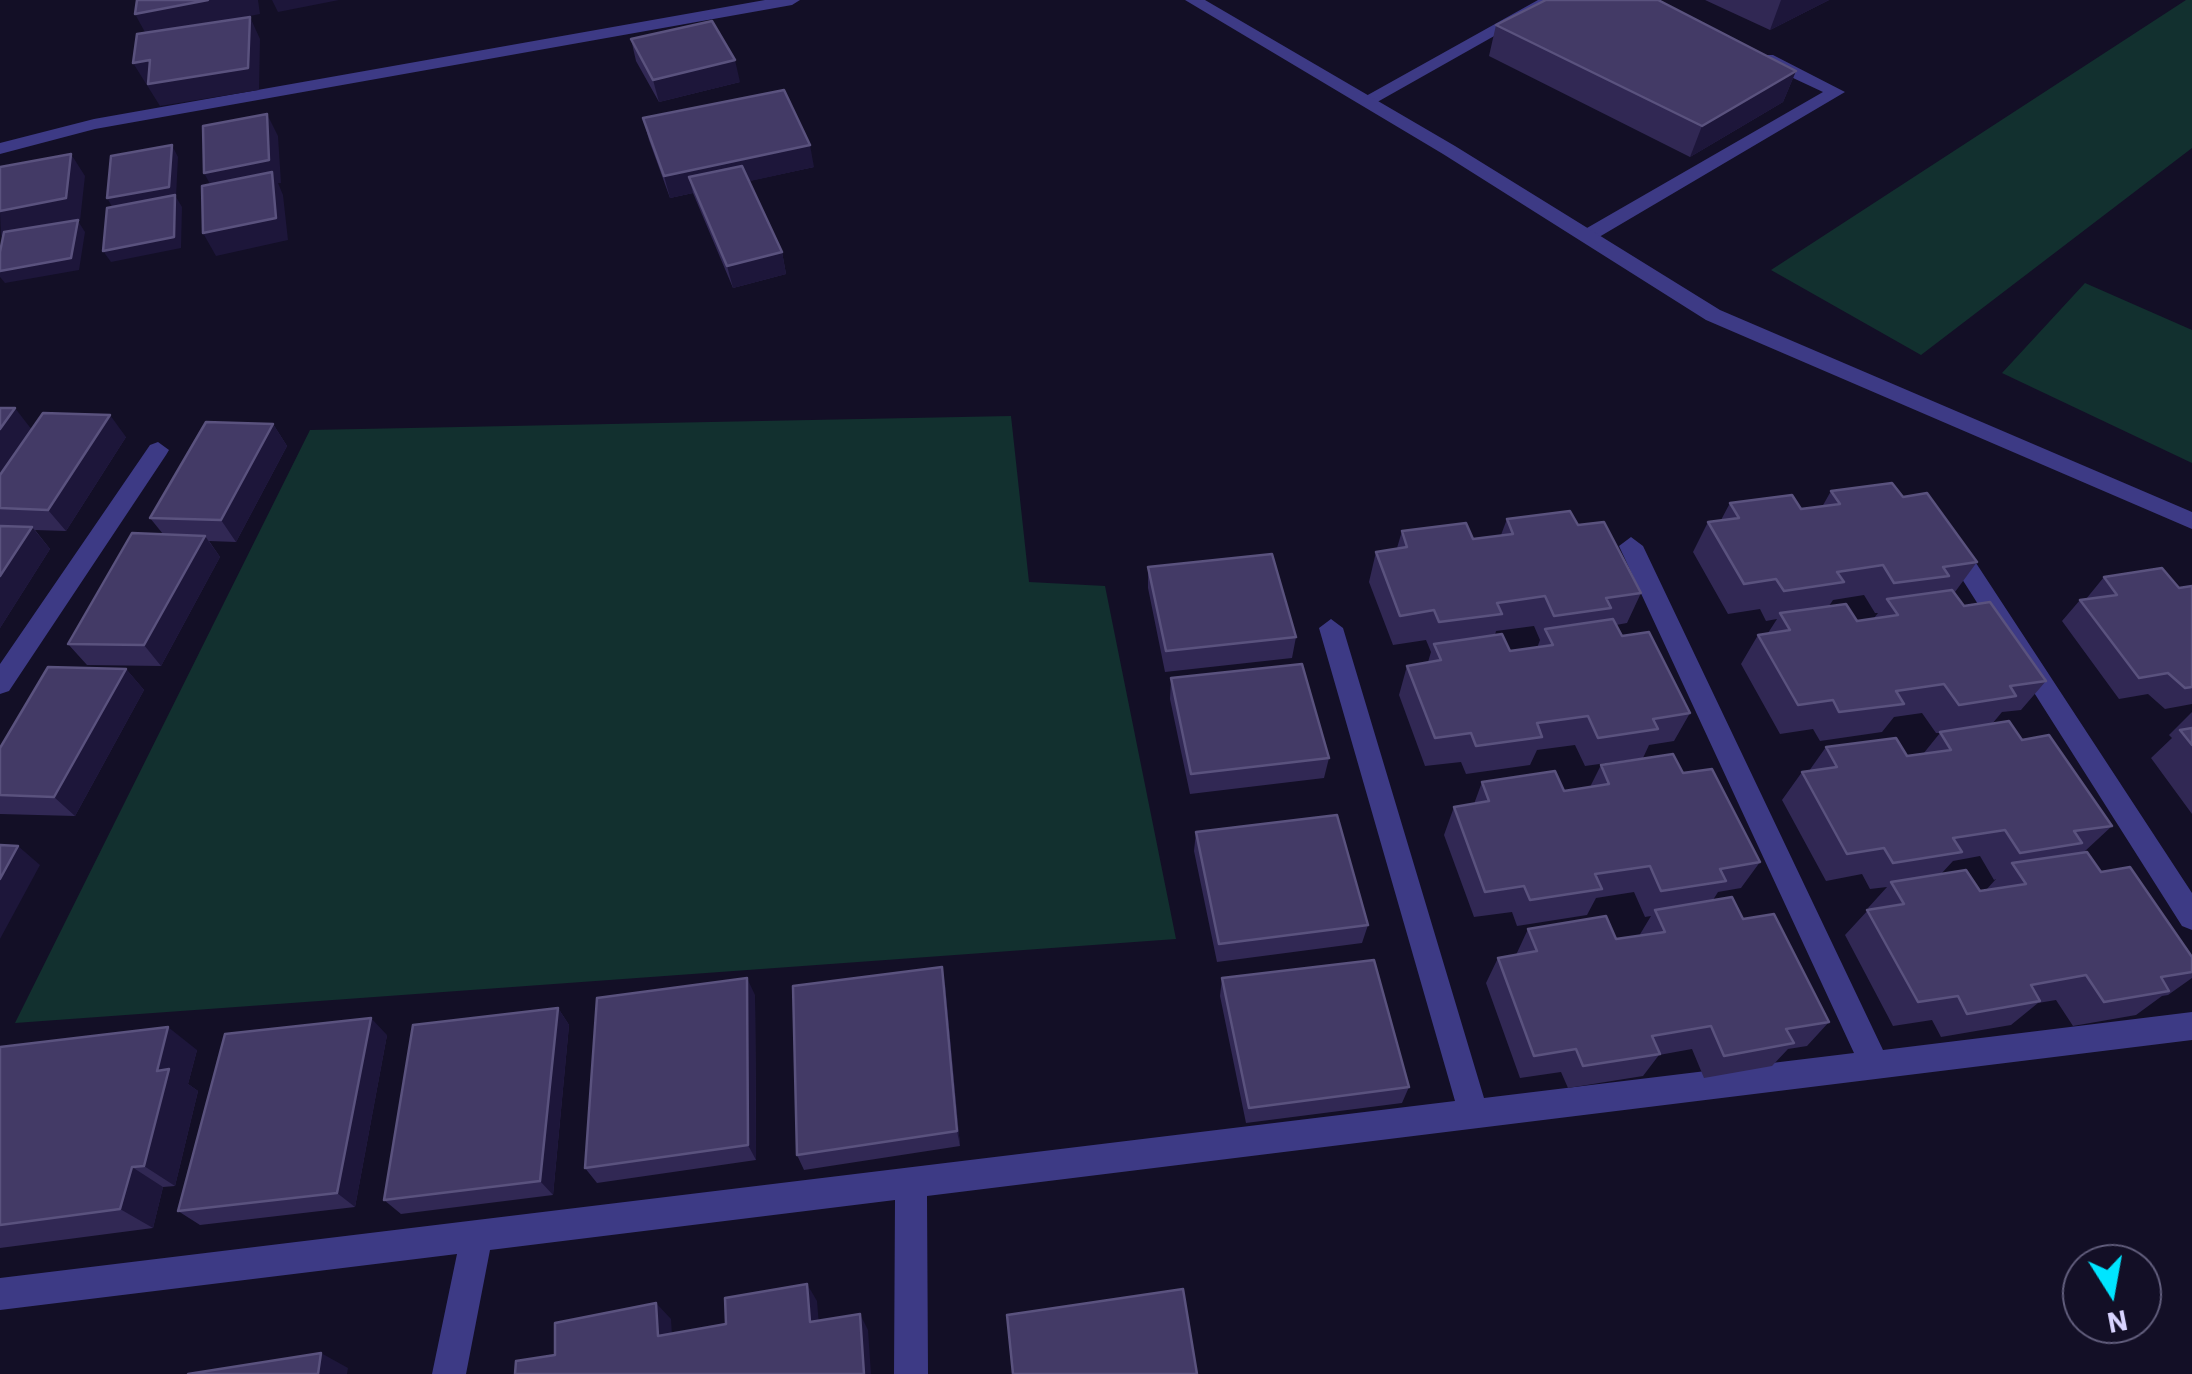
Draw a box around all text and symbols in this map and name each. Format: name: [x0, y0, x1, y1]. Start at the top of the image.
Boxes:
north arrow: [2062, 1244, 2162, 1344]
text: N: [2104, 1302, 2131, 1342]

